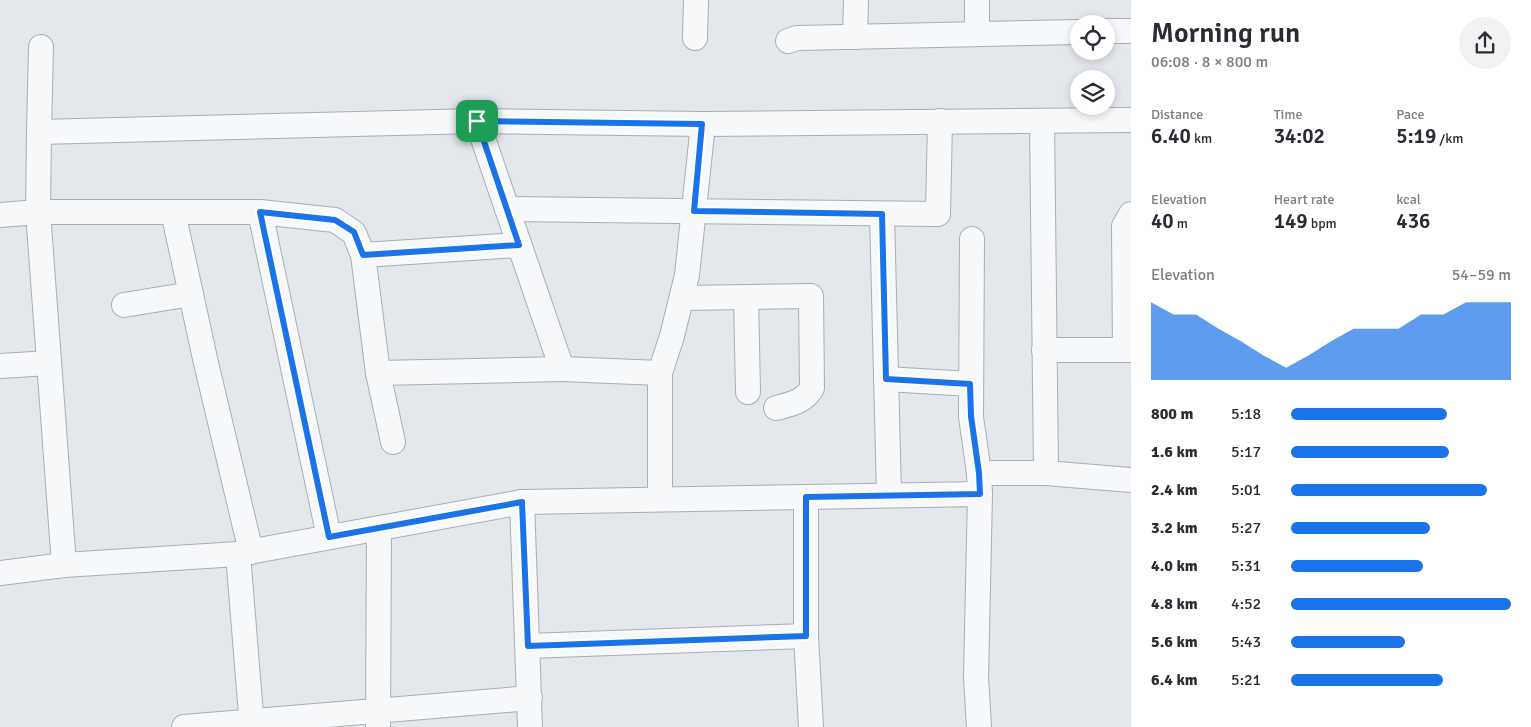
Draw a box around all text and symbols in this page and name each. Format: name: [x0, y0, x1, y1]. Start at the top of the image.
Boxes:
map controls: [1070, 15, 1115, 115]
button: locate: [1070, 15, 1115, 60]
text: Morning run: [1151, 16, 1300, 50]
button: share: [1459, 17, 1511, 69]
text: 06:08 · 8 × 800 m: [1151, 52, 1268, 72]
button: layers: [1070, 70, 1115, 115]
pin: [456, 100, 498, 142]
text: Distance: [1151, 106, 1203, 123]
text: Time: [1274, 106, 1303, 123]
text: Pace: [1396, 106, 1425, 123]
icon: arrive: [463, 107, 491, 135]
text: 6.40: [1151, 123, 1191, 149]
text: 34:02: [1274, 123, 1325, 149]
text: 5:19: [1396, 123, 1436, 149]
text: km: [1191, 130, 1212, 147]
text: /km: [1436, 130, 1463, 147]
text: Elevation: [1151, 191, 1207, 208]
text: Heart rate: [1274, 191, 1334, 208]
text: kcal: [1396, 191, 1421, 208]
text: 40: [1151, 208, 1174, 234]
text: 149: [1274, 208, 1308, 234]
text: 436: [1396, 208, 1430, 234]
text: m: [1174, 215, 1188, 232]
text: bpm: [1308, 215, 1337, 232]
text: Elevation: [1151, 265, 1215, 285]
text: 54–59 m: [1452, 265, 1511, 285]
text: 800 m: [1151, 404, 1193, 424]
text: 5:18: [1231, 404, 1261, 424]
text: 1.6 km: [1151, 442, 1198, 462]
text: 5:17: [1231, 442, 1261, 462]
text: 2.4 km: [1151, 480, 1198, 500]
text: 5:01: [1231, 480, 1261, 500]
text: 3.2 km: [1151, 518, 1198, 538]
text: 5:27: [1231, 518, 1261, 538]
text: 4.0 km: [1151, 556, 1198, 576]
text: 5:31: [1231, 556, 1261, 576]
text: 4.8 km: [1151, 594, 1198, 614]
text: 4:52: [1231, 594, 1261, 614]
text: 5.6 km: [1151, 632, 1198, 652]
text: 5:43: [1231, 632, 1261, 652]
text: 6.4 km: [1151, 670, 1198, 690]
text: 5:21: [1231, 670, 1261, 690]

